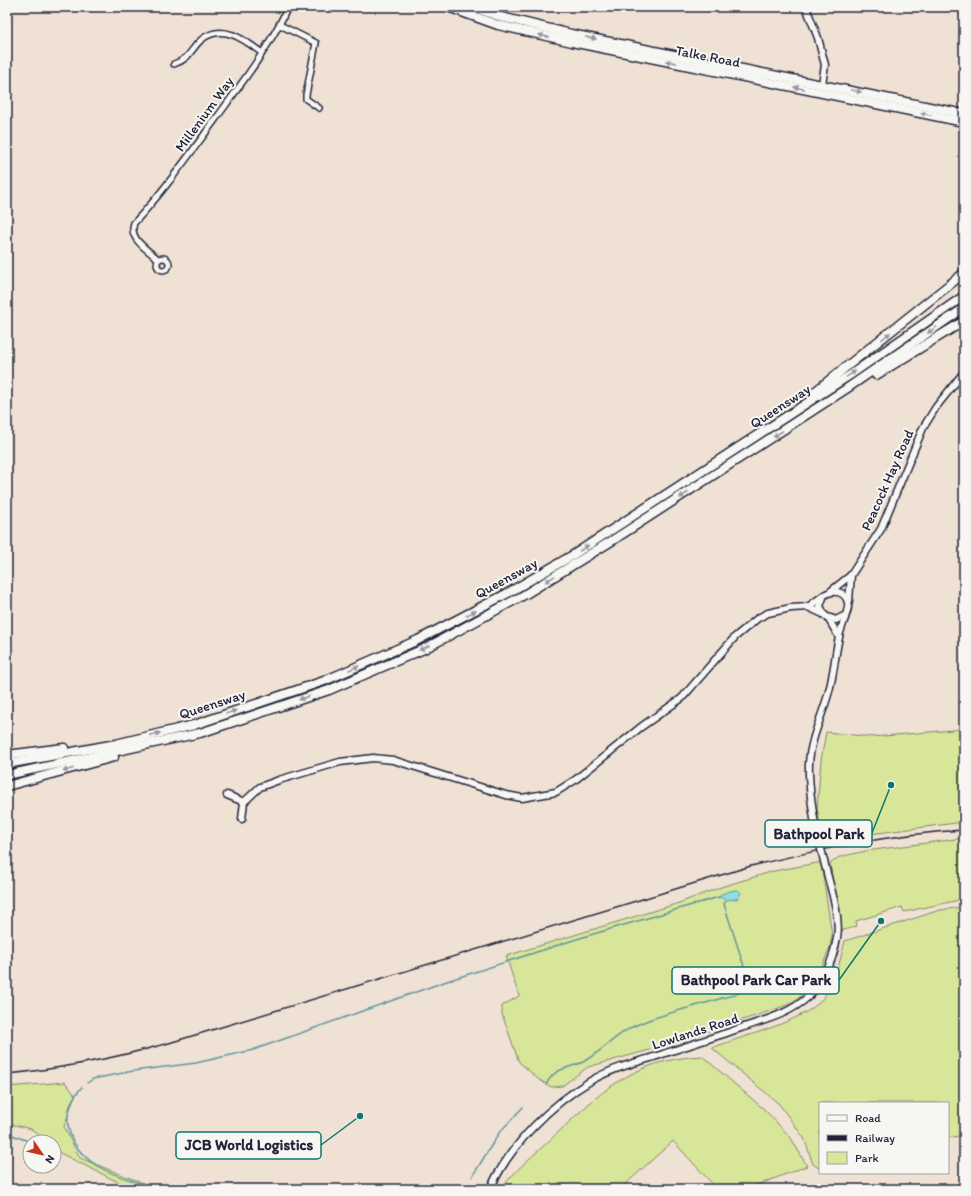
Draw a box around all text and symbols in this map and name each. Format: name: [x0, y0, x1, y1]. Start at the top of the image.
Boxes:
one-way arrow: [538, 32, 550, 38]
one-way arrow: [585, 36, 597, 42]
street label: Talke Road: [674, 42, 742, 71]
one-way arrow: [665, 59, 677, 65]
street label: Millenium Way: [171, 73, 238, 155]
one-way arrow: [792, 84, 805, 90]
one-way arrow: [849, 89, 862, 95]
one-way arrow: [920, 111, 932, 117]
one-way arrow: [927, 326, 937, 334]
one-way arrow: [880, 332, 891, 340]
one-way arrow: [846, 370, 856, 378]
street label: Queensway: [747, 380, 814, 432]
street label: Peacock Hay Road: [858, 427, 918, 533]
one-way arrow: [773, 430, 783, 438]
one-way arrow: [679, 491, 689, 499]
one-way arrow: [579, 544, 589, 552]
street label: Queensway: [472, 554, 541, 603]
one-way arrow: [545, 575, 555, 583]
one-way arrow: [465, 609, 477, 616]
one-way arrow: [418, 645, 430, 651]
one-way arrow: [348, 665, 360, 671]
street label: Queensway: [177, 686, 248, 723]
one-way arrow: [298, 695, 310, 701]
one-way arrow: [226, 709, 238, 715]
one-way arrow: [149, 731, 161, 737]
one-way arrow: [61, 767, 73, 773]
callout: Bathpool Park: [765, 820, 872, 847]
text: Bathpool Park: [774, 825, 865, 844]
callout: Bathpool Park Car Park: [672, 967, 839, 994]
text: Bathpool Park Car Park: [681, 971, 832, 990]
street label: Lowlands Road: [650, 1009, 741, 1053]
legend: [819, 1102, 949, 1174]
text: Road: [855, 1111, 881, 1125]
text: Railway: [855, 1131, 895, 1145]
callout: JCB World Logistics: [176, 1132, 321, 1159]
north arrow: [22, 1134, 62, 1174]
text: JCB World Logistics: [184, 1136, 314, 1155]
text: Park: [855, 1151, 879, 1165]
text: N: [42, 1153, 57, 1166]

